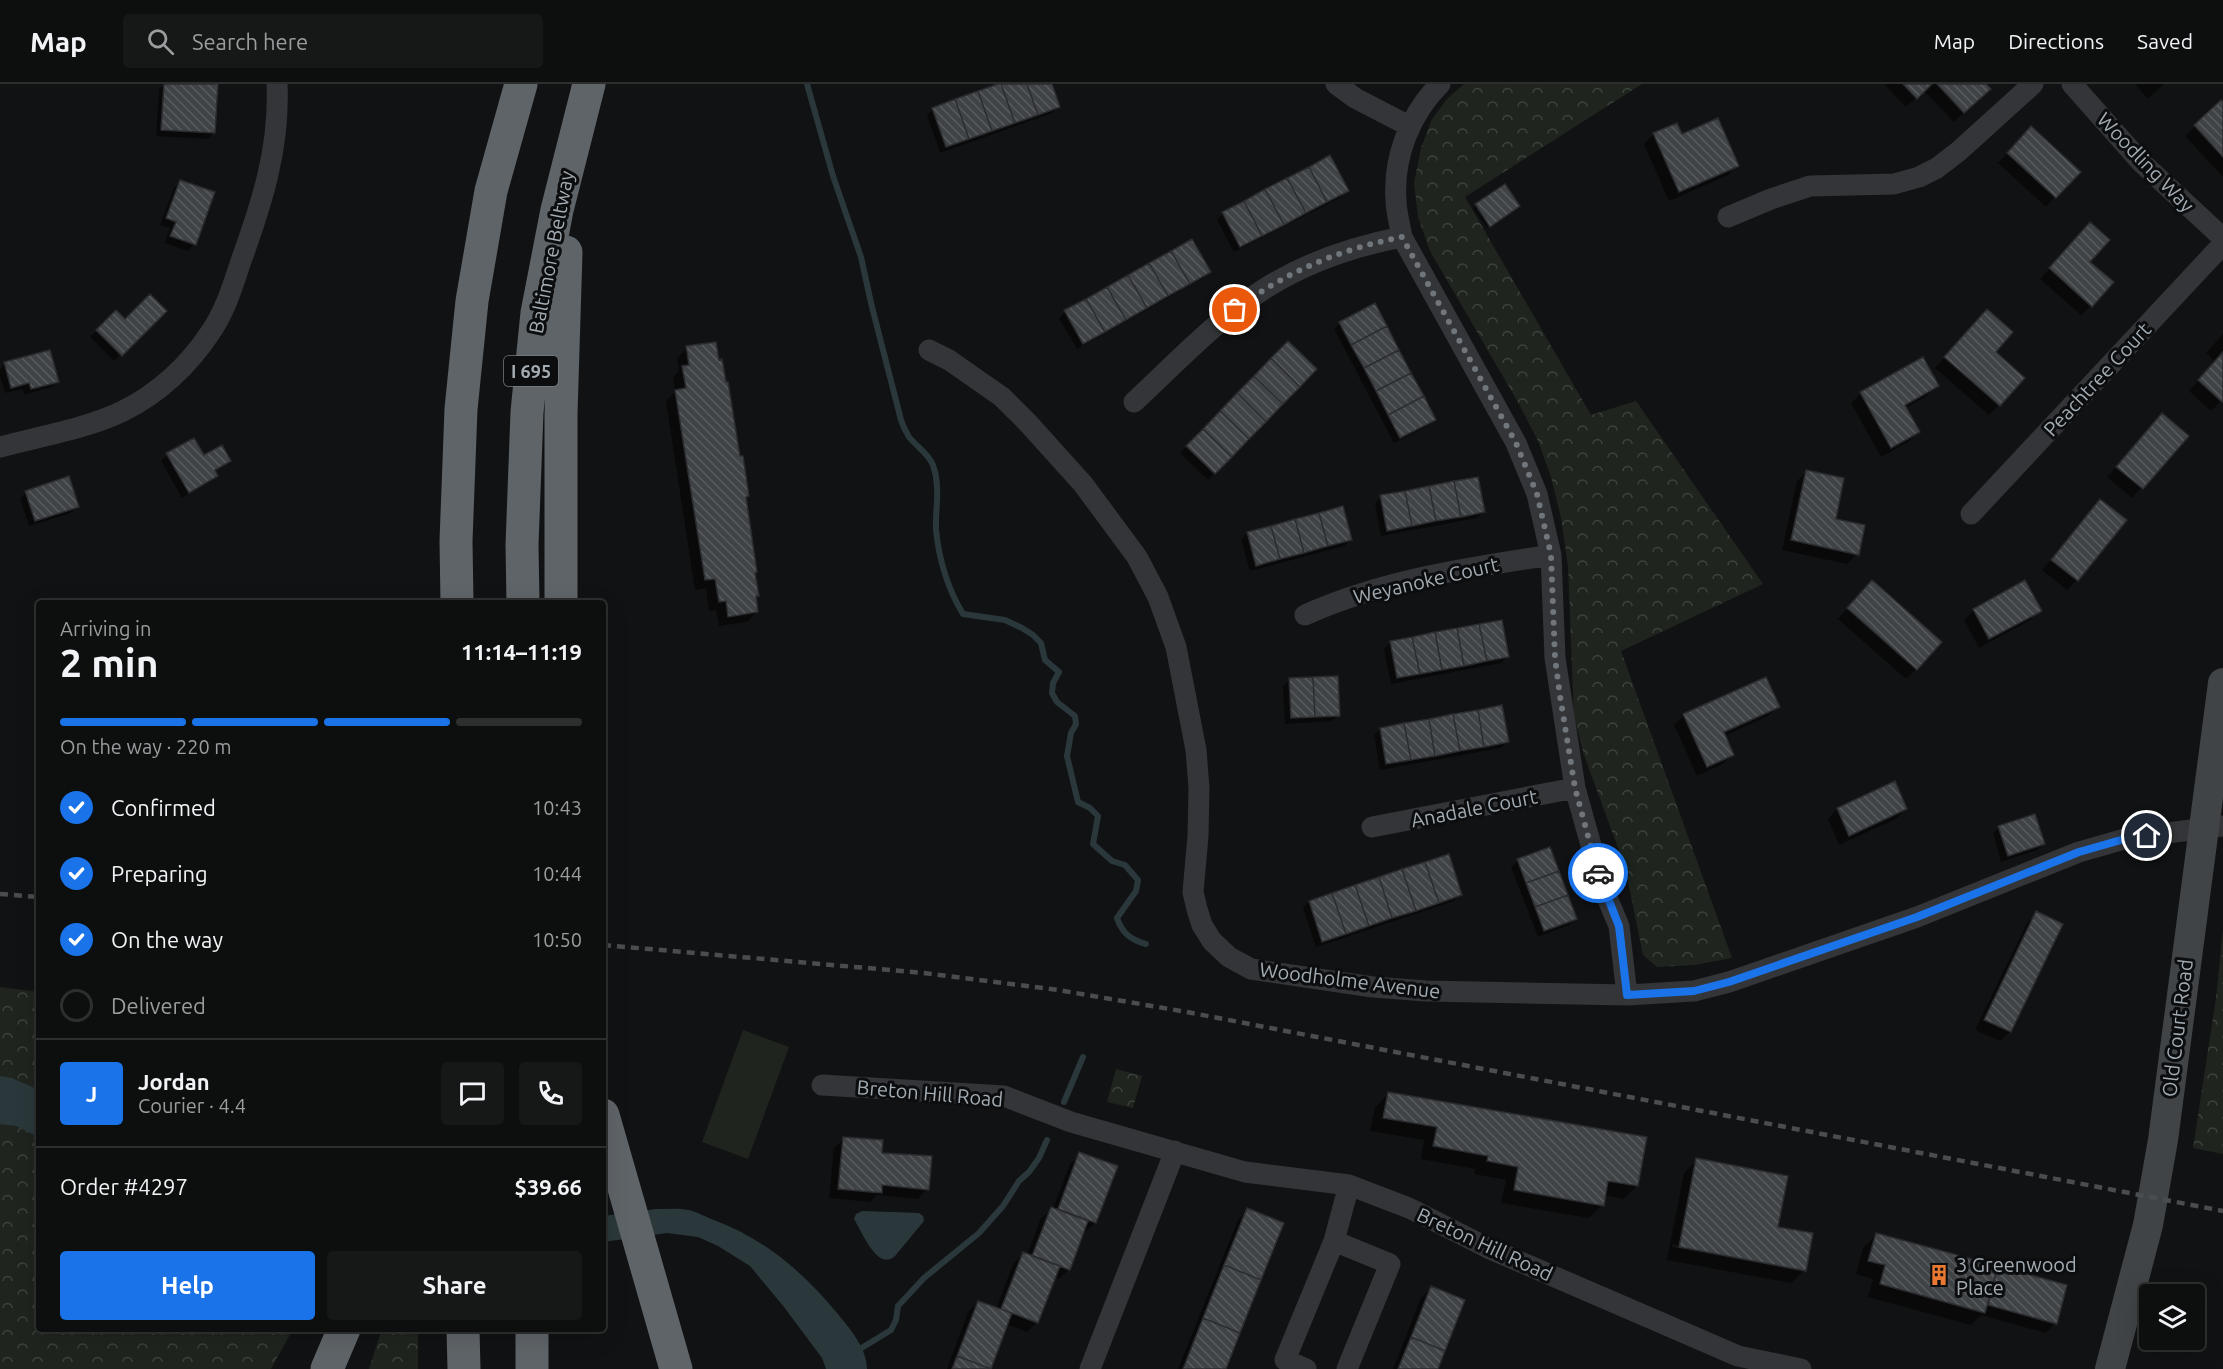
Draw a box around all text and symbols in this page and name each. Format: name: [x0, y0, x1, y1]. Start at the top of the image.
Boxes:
search box: [123, 14, 543, 68]
icon: search: [144, 25, 177, 58]
text: Map: [30, 26, 87, 57]
text: Search here: [192, 29, 308, 54]
text: Map: [1934, 29, 1975, 53]
text: Directions: [2008, 29, 2104, 53]
text: Saved: [2137, 29, 2193, 53]
street label: Woodling Way: [2093, 108, 2199, 217]
street label: Baltimore Beltway: [524, 168, 578, 335]
pin: [1209, 284, 1260, 335]
icon: bag: [1218, 293, 1251, 326]
street label: Peachtree Court: [2039, 317, 2155, 440]
road number: I 695: [504, 356, 558, 386]
street label: Weyanoke Court: [1351, 552, 1501, 608]
text: Arriving in: [60, 617, 151, 640]
text: 11:14–11:19: [461, 639, 582, 664]
text: 2 min: [60, 641, 159, 684]
text: On the way · 220 m: [60, 735, 232, 758]
street label: Anadale Court: [1409, 784, 1539, 832]
icon: check: [60, 791, 93, 824]
text: Confirmed: [111, 795, 216, 820]
text: 10:43: [532, 796, 582, 819]
pin: [2121, 810, 2172, 861]
icon: home: [2130, 819, 2163, 852]
courier: [1568, 843, 1628, 903]
icon: check: [60, 857, 93, 890]
icon: car: [1582, 857, 1615, 890]
text: Preparing: [111, 861, 208, 886]
text: 10:44: [532, 862, 582, 885]
icon: check: [60, 923, 93, 956]
text: On the way: [111, 927, 223, 952]
text: 10:50: [532, 928, 582, 951]
street label: Woodholme Avenue: [1258, 958, 1442, 1002]
street label: Old Court Road: [2157, 958, 2197, 1098]
text: Delivered: [111, 993, 206, 1018]
button: chat: [441, 1062, 504, 1125]
button: phone: [519, 1062, 582, 1125]
text: Jordan: [138, 1069, 210, 1094]
street label: Breton Hill Road: [856, 1075, 1004, 1111]
text: J: [86, 1081, 97, 1106]
text: Courier · 4.4: [138, 1094, 246, 1117]
text: Order #4297: [60, 1174, 188, 1199]
text: $39.66: [515, 1174, 582, 1199]
street label: Breton Hill Road: [1414, 1203, 1556, 1285]
button: Help: [60, 1251, 315, 1320]
button: Share: [327, 1251, 582, 1320]
place label: 3 Greenwood Place: [1956, 1253, 2077, 1299]
building icon: 3 Greenwood Place: [1927, 1263, 1951, 1287]
map controls: [2139, 1284, 2205, 1350]
button: layers: [2139, 1284, 2205, 1350]

